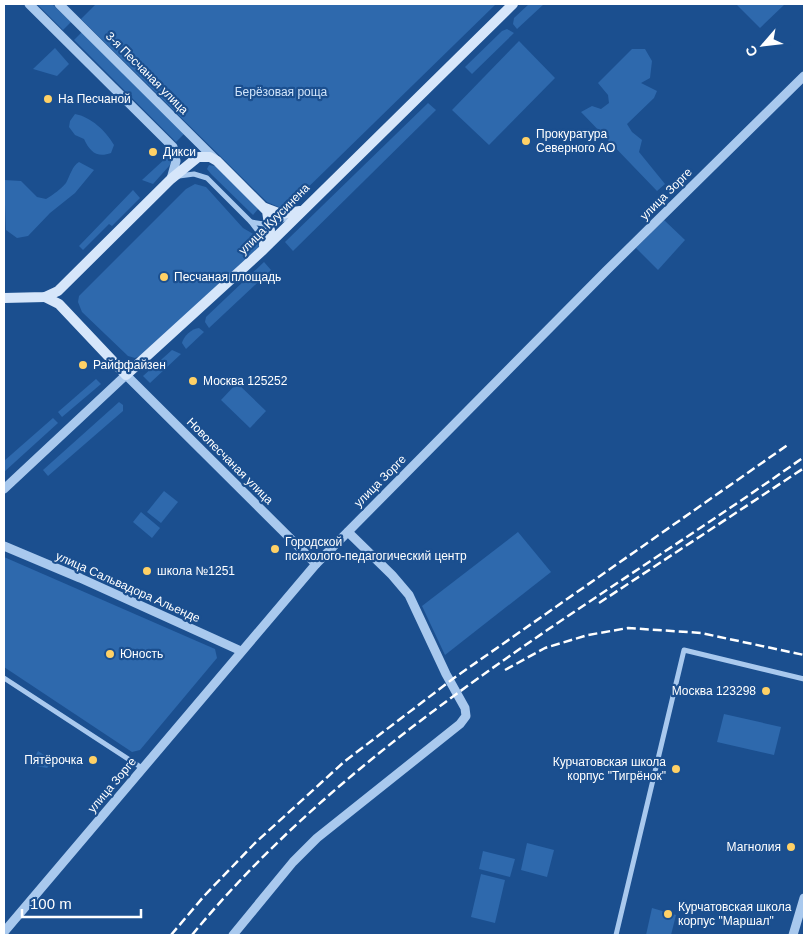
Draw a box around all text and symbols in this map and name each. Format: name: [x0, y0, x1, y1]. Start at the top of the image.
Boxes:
north arrow: [738, 20, 788, 70]
street label: 3-я Песчаная улица: [103, 29, 191, 117]
text: С: [742, 43, 761, 59]
park label: Берёзовая роща: [235, 85, 328, 99]
place label: На Песчаной: [58, 92, 131, 106]
marker: На Песчаной: [42, 93, 54, 105]
place label: Прокуратура Северного АО: [536, 127, 615, 155]
marker: Прокуратура Северного АО: [520, 135, 532, 147]
place label: Дикси: [163, 145, 196, 159]
marker: Дикси: [147, 146, 159, 158]
street label: улица Зорге: [637, 165, 695, 223]
street label: улица Куусинена: [236, 180, 313, 257]
place label: Песчаная площадь: [174, 270, 281, 284]
marker: Песчаная площадь: [158, 271, 170, 283]
place label: Райффайзен: [93, 358, 166, 372]
marker: Райффайзен: [77, 359, 89, 371]
place label: Москва 125252: [203, 374, 288, 388]
marker: Москва 125252: [187, 375, 199, 387]
street label: Новопесчаная улица: [184, 415, 276, 507]
street label: улица Зорге: [351, 452, 409, 510]
place label: Городской психолого-педагогический центр: [285, 535, 467, 563]
marker: Городской психолого-педагогический центр: [269, 543, 281, 555]
street label: улица Сальвадора Альенде: [54, 549, 203, 625]
place label: школа №1251: [157, 564, 235, 578]
marker: школа №1251: [141, 565, 153, 577]
place label: Юность: [120, 647, 163, 661]
marker: Юность: [104, 648, 116, 660]
place label: Москва 123298: [672, 684, 756, 698]
marker: Москва 123298: [760, 685, 772, 697]
place label: Пятёрочка: [24, 753, 83, 767]
street label: улица Зорге: [85, 754, 139, 815]
marker: Пятёрочка: [87, 754, 99, 766]
place label: Курчатовская школа корпус "Тигрёнок": [553, 755, 666, 783]
marker: Курчатовская школа корпус "Тигрёнок": [670, 763, 682, 775]
place label: Магнолия: [727, 840, 781, 854]
marker: Магнолия: [785, 841, 797, 853]
scale bar: [22, 886, 141, 918]
text: 100 m: [30, 895, 72, 912]
place label: Курчатовская школа корпус "Маршал": [678, 900, 792, 928]
marker: Курчатовская школа корпус "Маршал": [662, 908, 674, 920]

